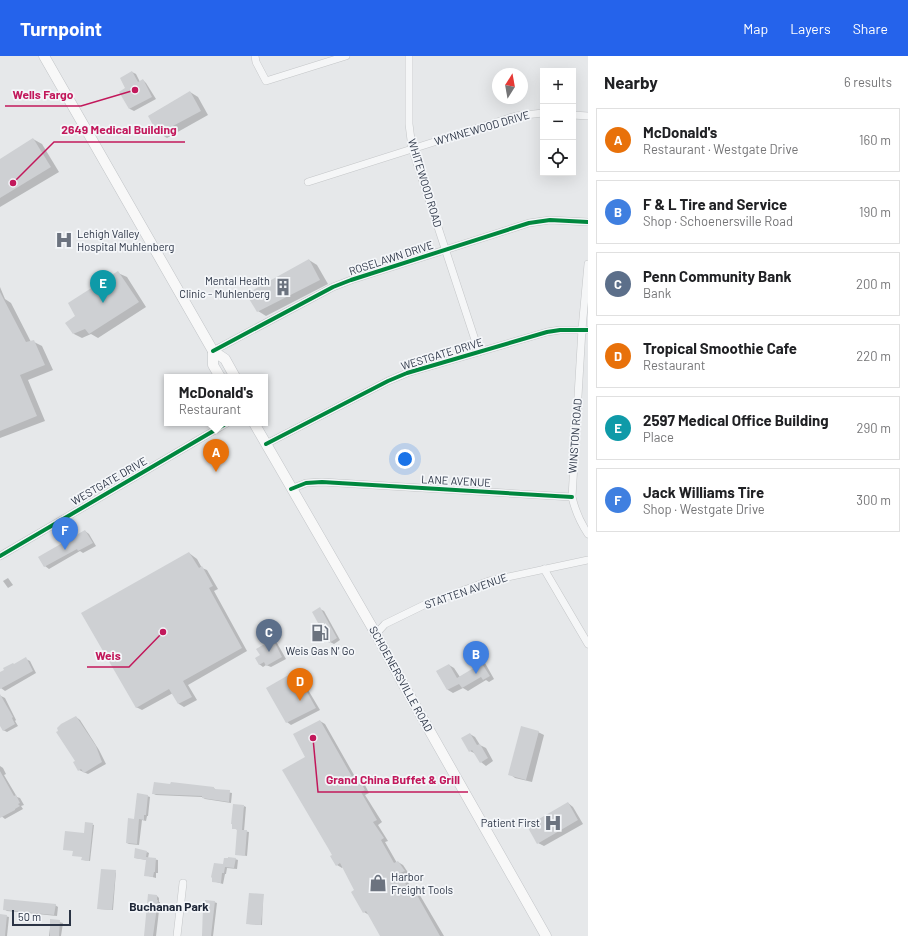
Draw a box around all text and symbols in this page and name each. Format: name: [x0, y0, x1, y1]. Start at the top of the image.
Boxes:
text: Turnpoint: [20, 17, 102, 40]
text: Map: [743, 20, 768, 37]
text: Layers: [790, 20, 831, 37]
text: Share: [853, 20, 888, 37]
north arrow: [492, 68, 528, 104]
map controls: [540, 68, 576, 176]
button: +: [540, 68, 576, 104]
text: Nearby: [604, 72, 658, 92]
text: 6 results: [844, 74, 892, 90]
callout: Wells Fargo: [5, 82, 81, 106]
text: Wells Fargo: [13, 87, 74, 101]
button: −: [540, 104, 576, 140]
street label: WYNNEWOOD DRIVE: [433, 108, 531, 147]
callout: 2649 Medical Building: [54, 118, 185, 142]
text: 2649 Medical Building: [61, 122, 177, 136]
text: McDonald's: [643, 123, 717, 141]
text: A: [614, 132, 622, 148]
text: 160 m: [859, 132, 891, 148]
street label: WHITEWOOD ROAD: [406, 137, 445, 229]
button: locate: [540, 140, 576, 176]
text: Restaurant · Westgate Drive: [643, 141, 798, 157]
text: F & L Tire and Service: [643, 195, 787, 213]
text: B: [614, 204, 622, 220]
text: 190 m: [859, 204, 891, 220]
text: Shop · Schoenersville Road: [643, 213, 793, 229]
place label: Lehigh Valley Hospital Muhlenberg: [77, 227, 174, 253]
hospital icon: Lehigh Valley Hospital Muhlenberg: [54, 230, 74, 250]
street label: ROSELAWN DRIVE: [347, 238, 435, 277]
text: Penn Community Bank: [643, 267, 791, 285]
pin: E: [90, 270, 116, 303]
place label: Mental Health Clinic - Muhlenberg: [179, 274, 270, 300]
text: C: [614, 276, 622, 292]
text: 200 m: [856, 276, 891, 292]
building icon: Mental Health Clinic - Muhlenberg: [273, 277, 293, 297]
text: Bank: [643, 285, 671, 301]
street label: WESTGATE DRIVE: [399, 335, 485, 372]
text: Tropical Smoothie Cafe: [643, 339, 797, 357]
text: D: [614, 348, 622, 364]
text: 220 m: [856, 348, 891, 364]
text: Restaurant: [643, 357, 705, 373]
popup: [164, 374, 268, 426]
text: McDonald's: [179, 383, 253, 401]
street label: WINSTON ROAD: [565, 398, 584, 474]
text: Restaurant: [179, 401, 241, 417]
text: 2597 Medical Office Building: [643, 411, 829, 429]
text: E: [614, 420, 622, 436]
text: 290 m: [857, 420, 891, 436]
text: Place: [643, 429, 674, 445]
pin: A: [203, 439, 229, 472]
your location: [395, 449, 415, 469]
street label: WESTGATE DRIVE: [69, 453, 149, 508]
street label: LANE AVENUE: [421, 472, 492, 489]
text: Jack Williams Tire: [643, 483, 764, 501]
text: F: [614, 492, 622, 508]
text: 300 m: [856, 492, 891, 508]
text: Shop · Westgate Drive: [643, 501, 765, 517]
pin: F: [52, 517, 78, 550]
street label: STATTEN AVENUE: [423, 570, 509, 611]
pin: C: [256, 619, 282, 652]
fuel station icon: Weis Gas N' Go: [310, 623, 330, 643]
street label: SCHOENERSVILLE ROAD: [367, 624, 436, 734]
pin: B: [463, 641, 489, 674]
callout: Weis: [87, 643, 129, 667]
place label: Weis Gas N' Go: [286, 644, 354, 657]
text: Weis: [95, 648, 121, 662]
pin: D: [287, 668, 313, 701]
callout: Grand China Buffet & Grill: [318, 768, 468, 792]
text: Grand China Buffet & Grill: [326, 772, 460, 786]
hospital icon: Patient First: [543, 813, 563, 833]
place label: Patient First: [481, 816, 540, 829]
place label: Harbor Freight Tools: [391, 870, 453, 896]
shop icon: Harbor Freight Tools: [368, 873, 388, 893]
district label: Buchanan Park: [129, 899, 209, 913]
scale bar: [12, 908, 71, 927]
text: 50 m: [18, 910, 41, 923]

